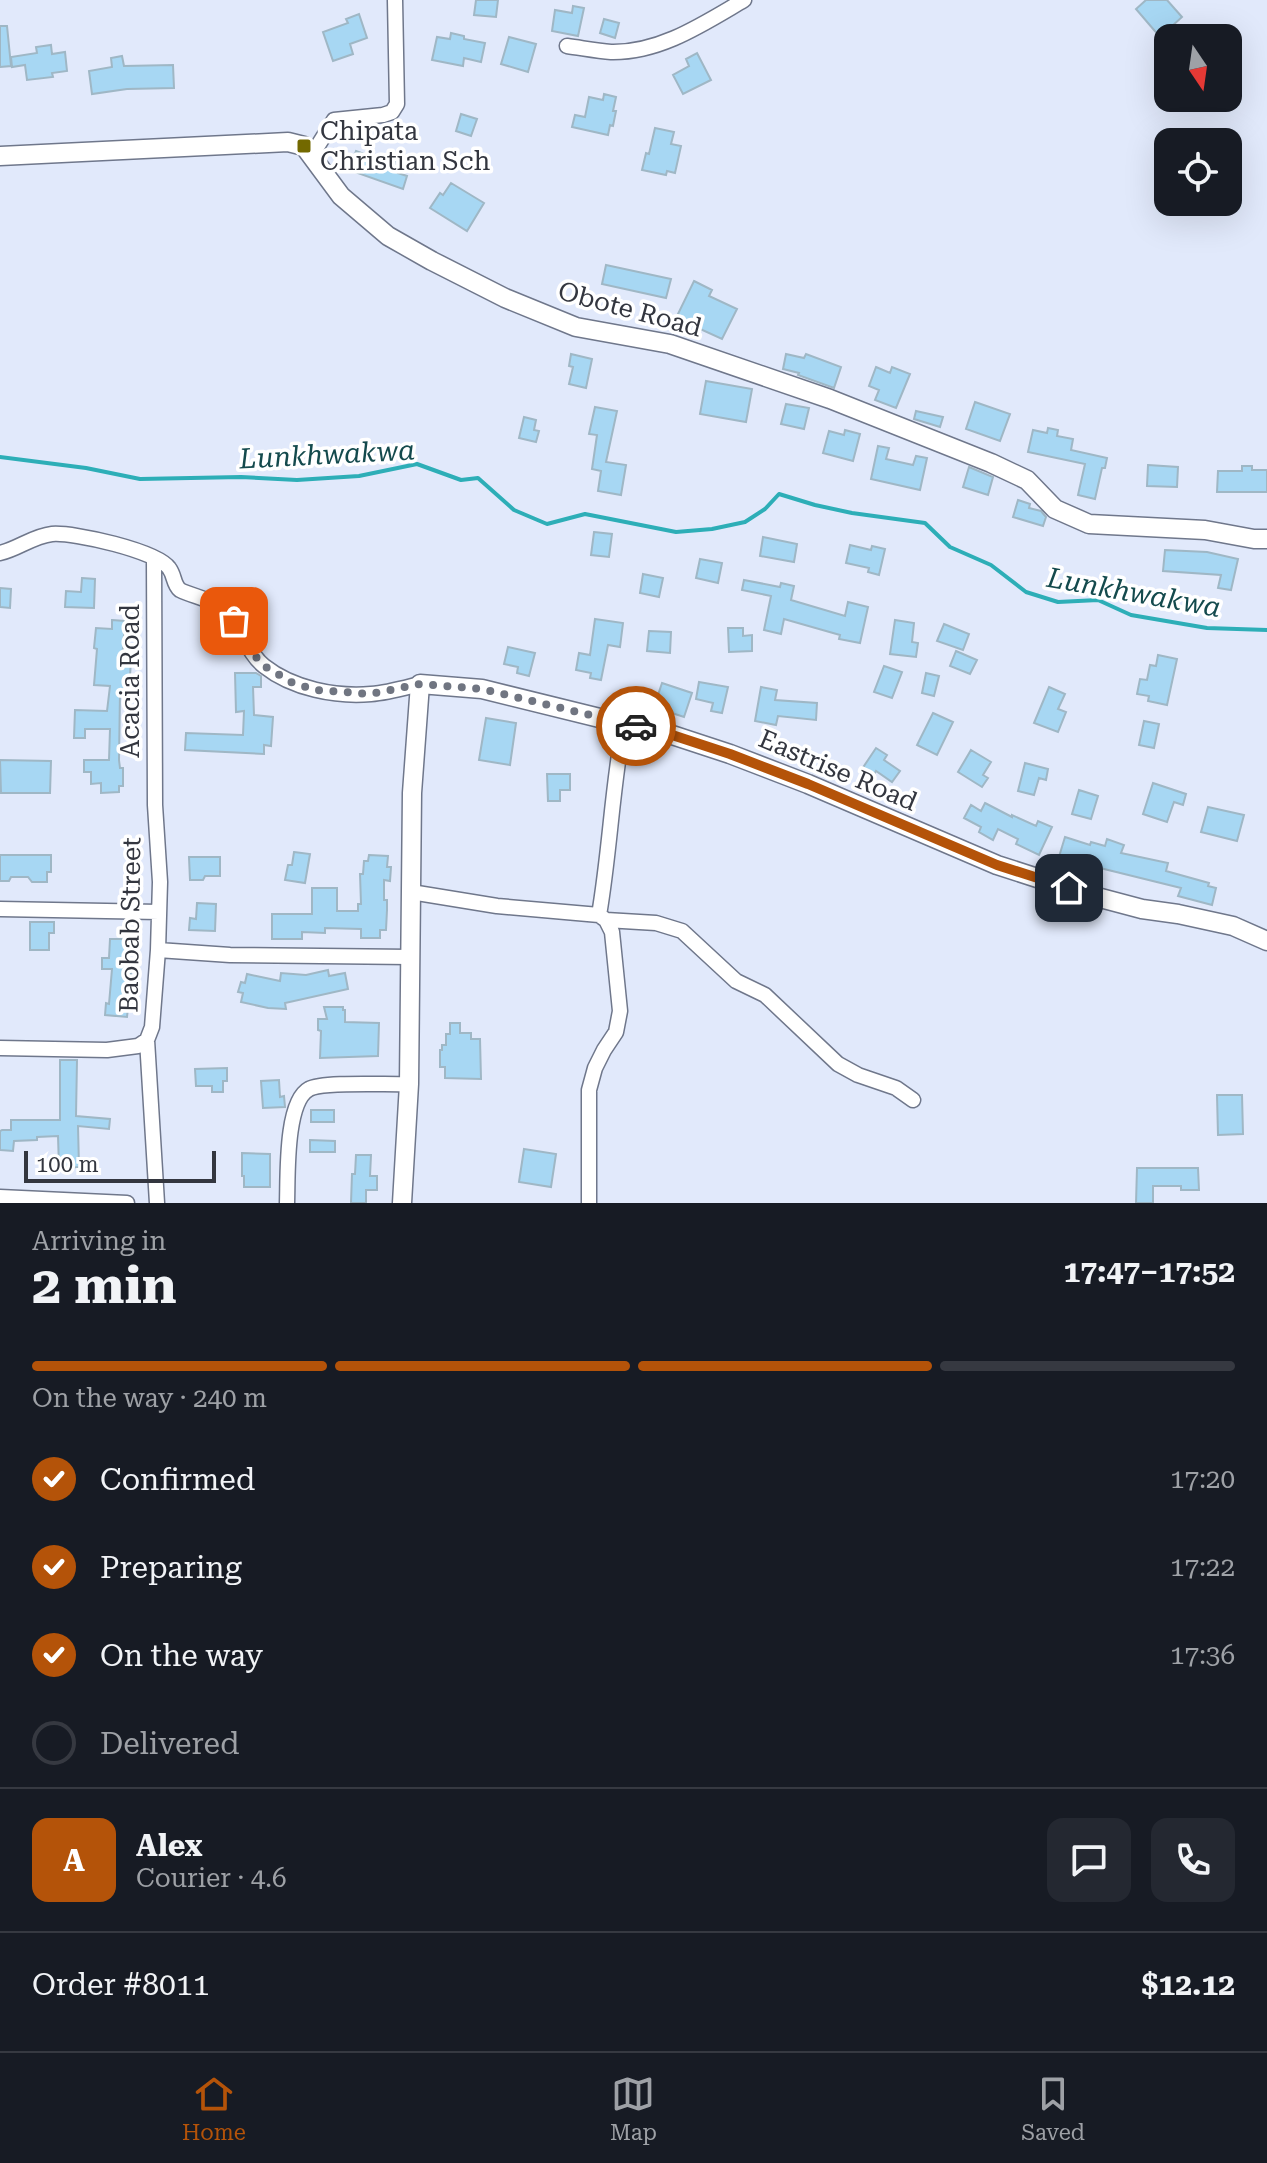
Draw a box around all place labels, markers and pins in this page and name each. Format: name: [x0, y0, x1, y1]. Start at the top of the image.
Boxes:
place label: Chipata Christian Sch: [320, 116, 490, 176]
marker: Chipata Christian Sch: [295, 137, 313, 155]
pin: [200, 587, 268, 655]
pin: [1035, 854, 1103, 922]

